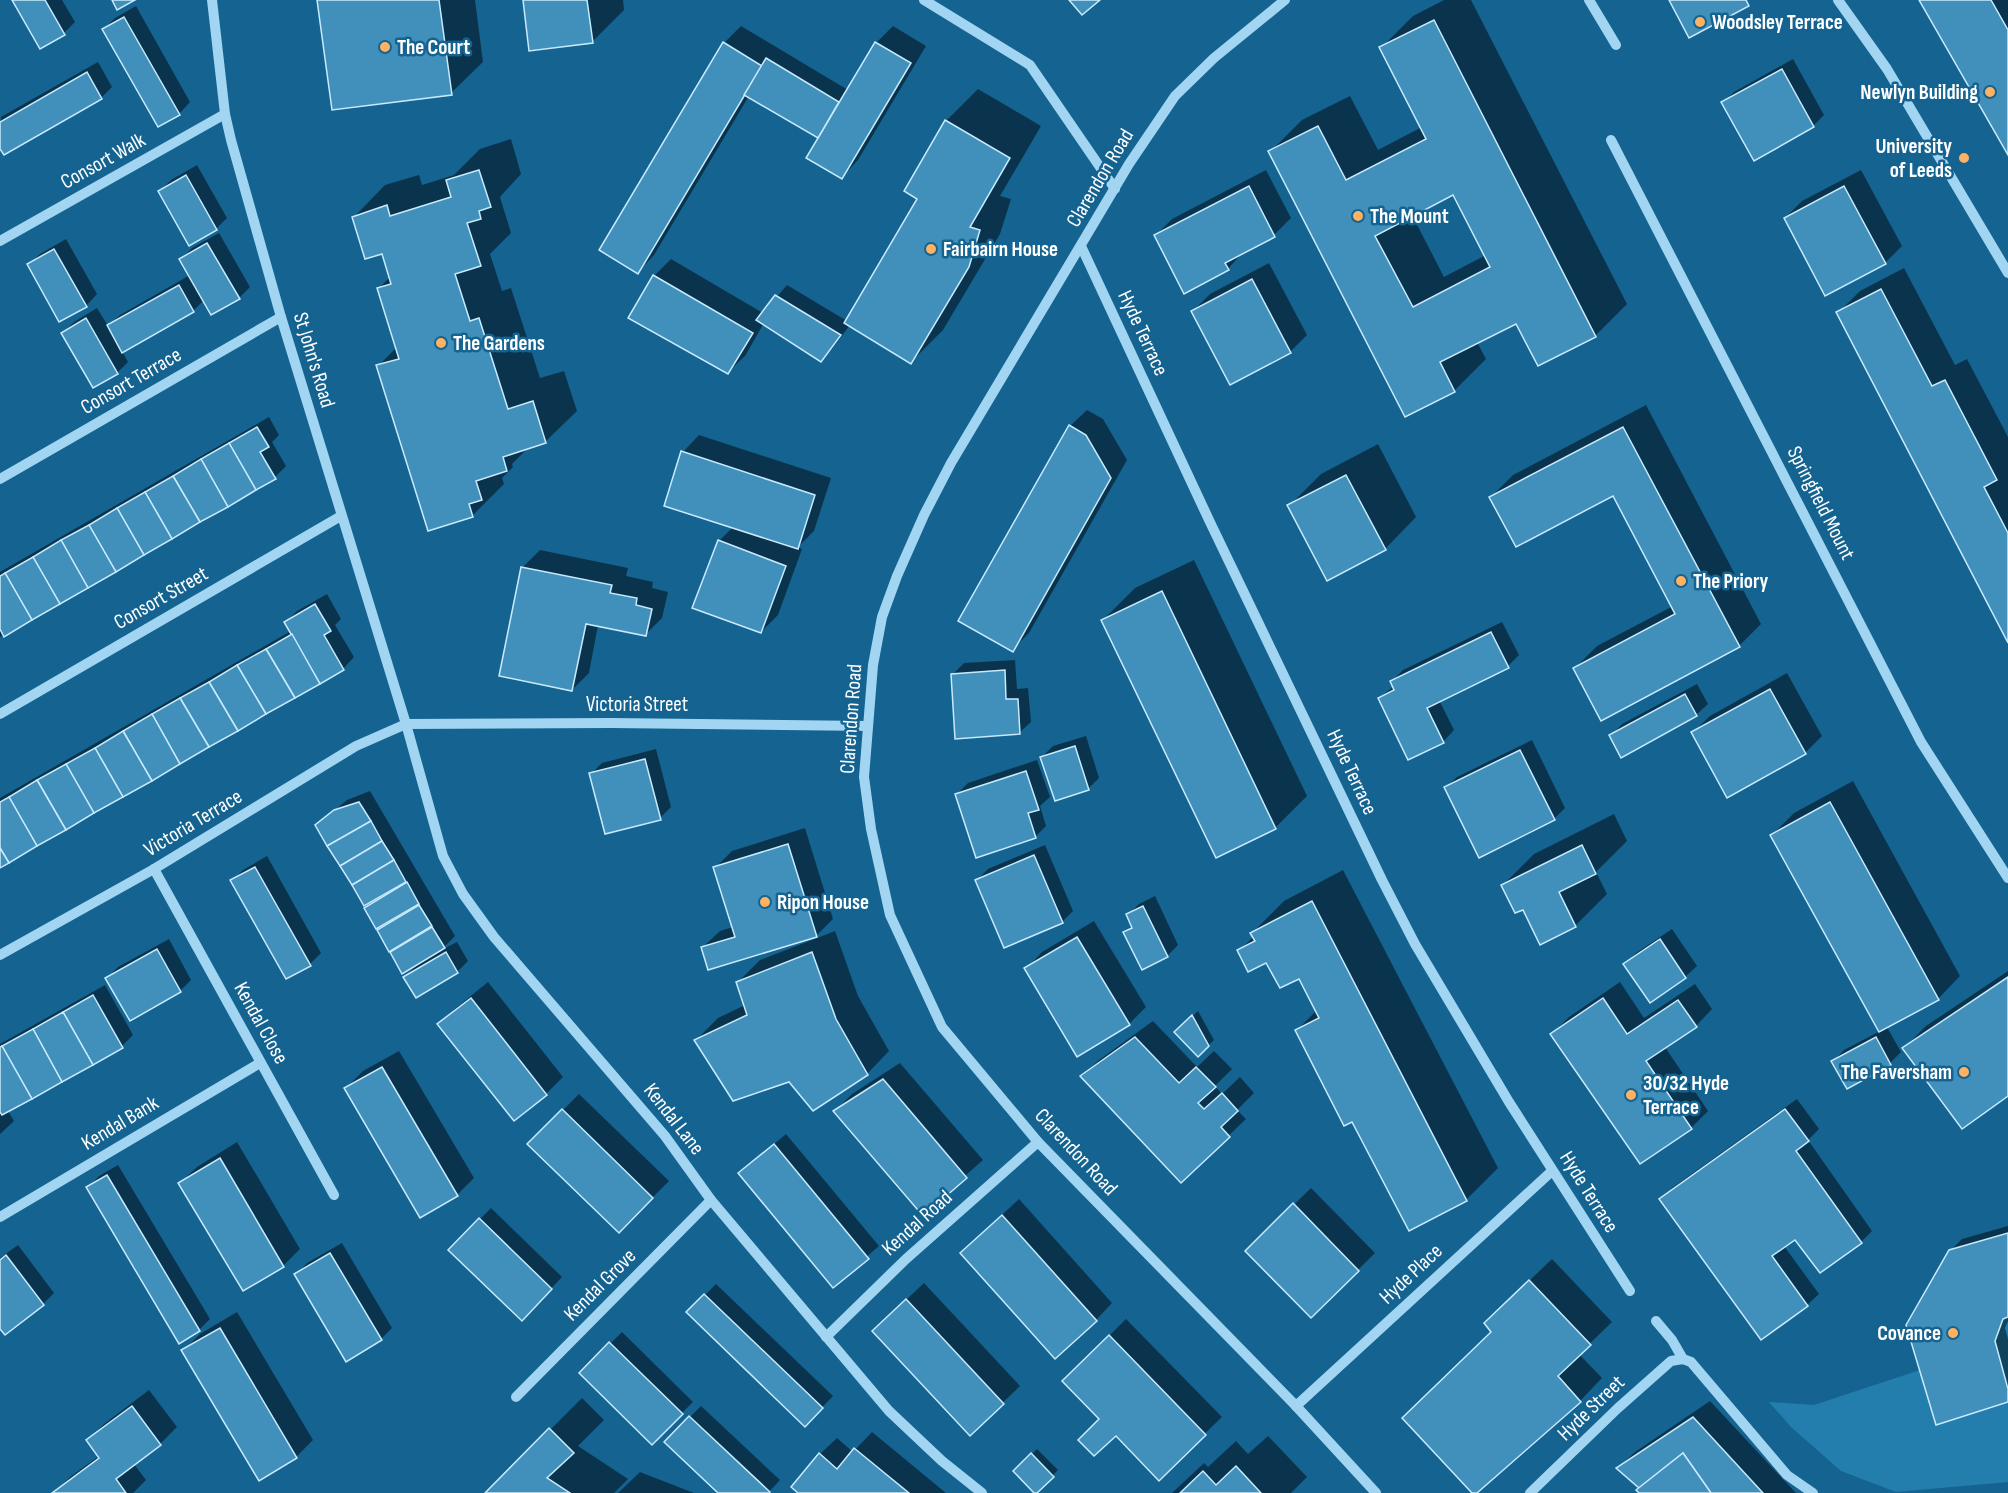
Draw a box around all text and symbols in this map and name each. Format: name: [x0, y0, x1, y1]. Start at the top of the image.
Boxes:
place label: Woodsley Terrace: [1712, 10, 1843, 35]
marker: Woodsley Terrace: [1693, 15, 1707, 29]
place label: The Court: [397, 35, 470, 60]
marker: The Court: [378, 40, 392, 54]
place label: Newlyn Building: [1860, 80, 1978, 105]
marker: Newlyn Building: [1983, 85, 1997, 99]
street label: Clarendon Road: [1061, 124, 1139, 232]
street label: Consort Walk: [56, 128, 150, 194]
place label: University of Leeds: [1875, 134, 1952, 183]
marker: University of Leeds: [1957, 151, 1971, 165]
place label: The Mount: [1370, 204, 1449, 229]
marker: The Mount: [1351, 209, 1365, 223]
place label: Fairbairn House: [943, 237, 1058, 262]
marker: Fairbairn House: [924, 242, 938, 256]
street label: Hyde Terrace: [1112, 286, 1174, 380]
street label: St John's Road: [288, 309, 340, 411]
place label: The Gardens: [453, 331, 545, 356]
marker: The Gardens: [434, 336, 448, 350]
street label: Consort Terrace: [76, 342, 186, 420]
street label: Springfield Mount: [1782, 442, 1860, 564]
street label: Consort Street: [110, 561, 212, 635]
place label: The Priory: [1693, 569, 1769, 594]
marker: The Priory: [1674, 574, 1688, 588]
street label: Clarendon Road: [835, 663, 867, 775]
street label: Victoria Street: [586, 692, 688, 717]
street label: Hyde Terrace: [1321, 725, 1383, 819]
street label: Victoria Terrace: [139, 784, 247, 862]
place label: Ripon House: [777, 890, 869, 915]
marker: Ripon House: [758, 895, 772, 909]
street label: Kendal Close: [228, 978, 294, 1068]
place label: The Faversham: [1841, 1060, 1952, 1085]
marker: The Faversham: [1957, 1065, 1971, 1079]
place label: 30/32 Hyde Terrace: [1643, 1071, 1729, 1120]
street label: Kendal Lane: [638, 1078, 710, 1160]
marker: 30/32 Hyde Terrace: [1624, 1088, 1638, 1102]
street label: Kendal Bank: [77, 1090, 163, 1156]
street label: Clarendon Road: [1029, 1103, 1123, 1201]
street label: Hyde Terrace: [1554, 1147, 1624, 1237]
street label: Kendal Road: [877, 1185, 957, 1261]
street label: Hyde Place: [1374, 1239, 1448, 1309]
street label: Kendal Grove: [559, 1244, 641, 1326]
place label: Covance: [1877, 1321, 1941, 1346]
marker: Covance: [1946, 1326, 1960, 1340]
street label: Hyde Street: [1552, 1370, 1630, 1446]

